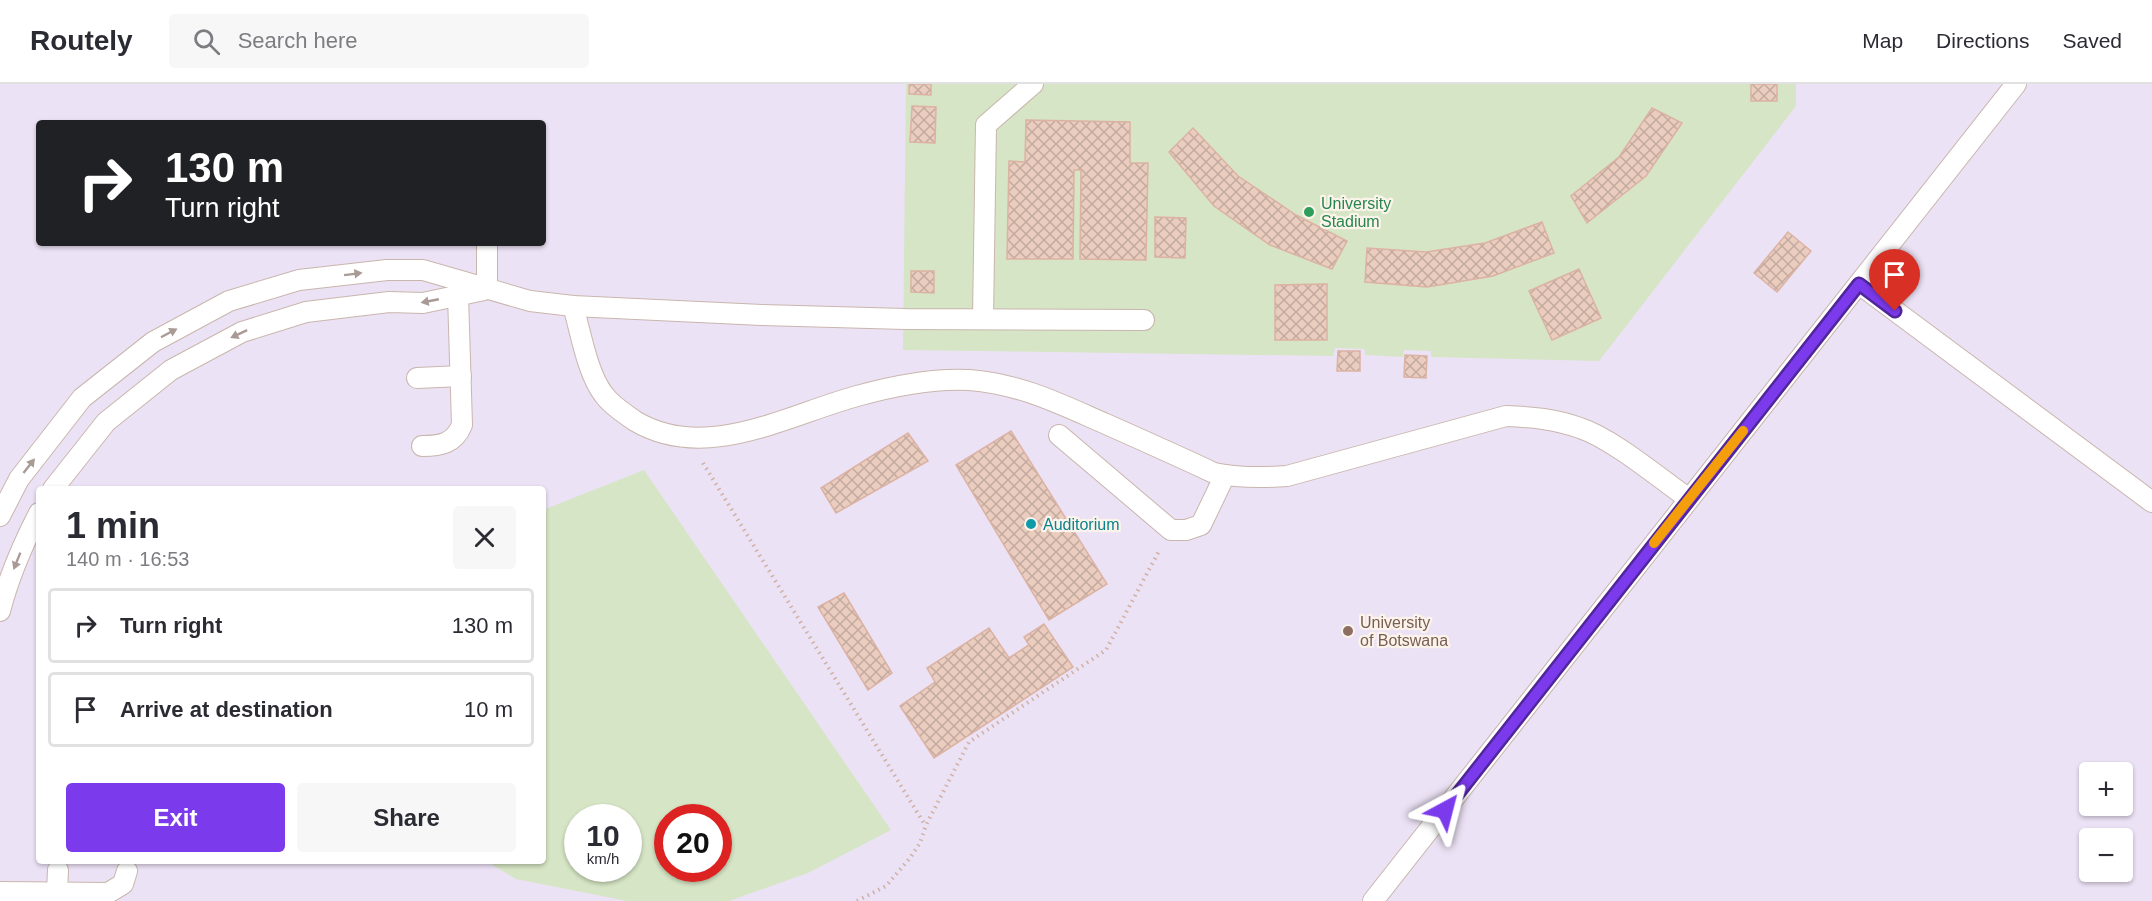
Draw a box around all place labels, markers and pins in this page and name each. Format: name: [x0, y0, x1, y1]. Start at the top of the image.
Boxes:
place label: University Stadium: [1321, 195, 1391, 230]
marker: University Stadium: [1302, 205, 1316, 219]
pin: [1869, 249, 1920, 311]
place label: Auditorium: [1043, 516, 1119, 533]
marker: Auditorium: [1024, 517, 1038, 531]
place label: University of Botswana: [1360, 614, 1448, 649]
marker: University of Botswana: [1341, 624, 1355, 638]

